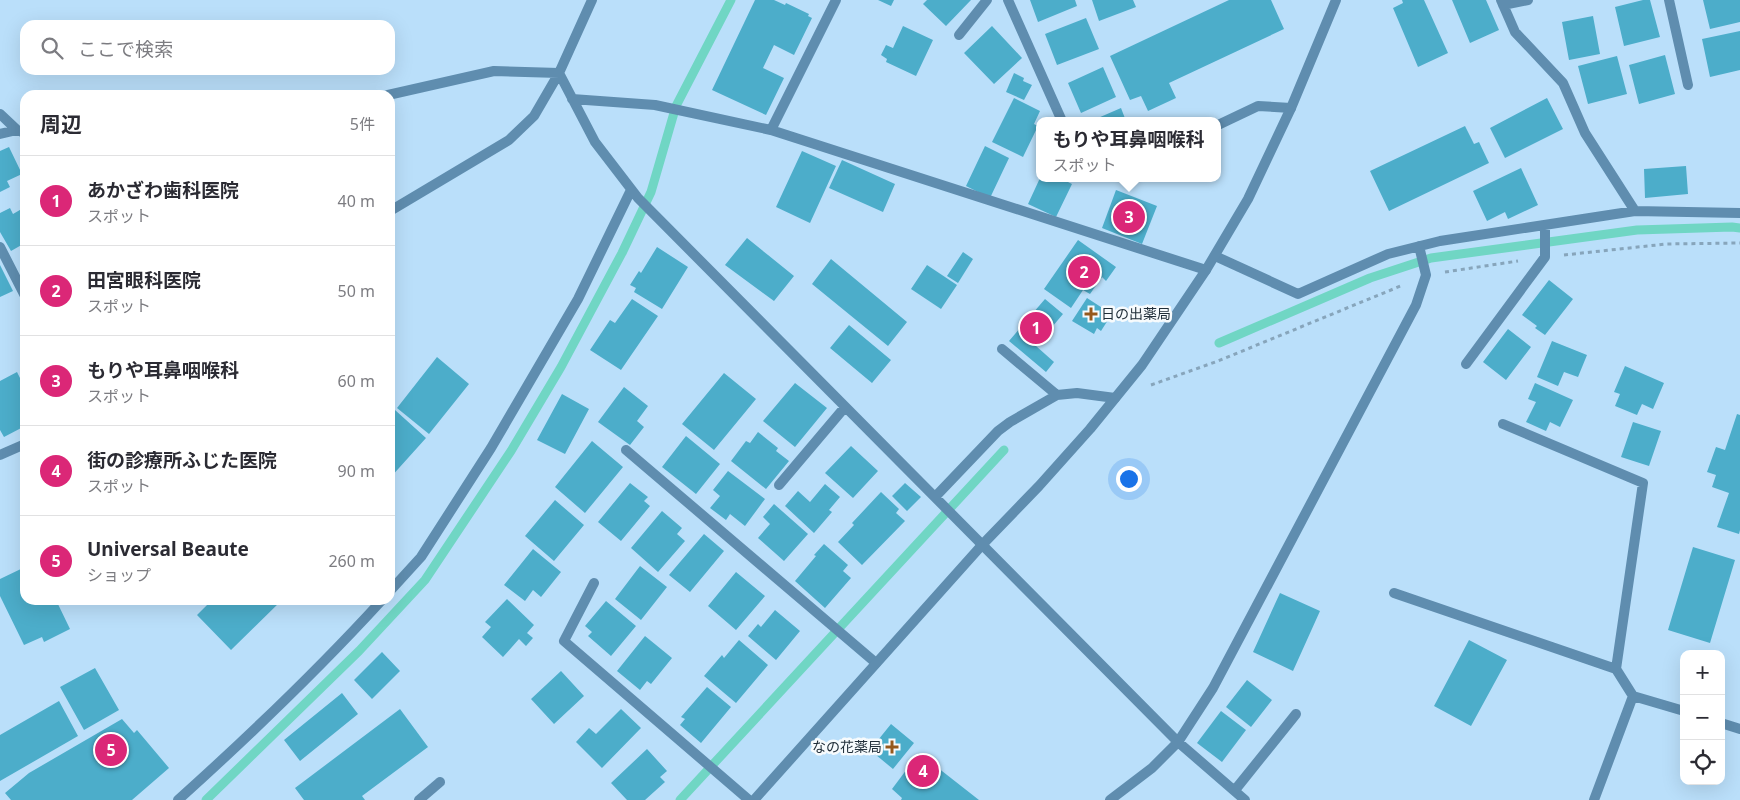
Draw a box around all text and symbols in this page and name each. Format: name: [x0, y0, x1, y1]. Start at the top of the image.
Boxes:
search box: [20, 20, 395, 75]
icon: search: [38, 34, 66, 62]
text: ここで検索: [78, 36, 173, 62]
text: 周辺: [40, 110, 82, 138]
text: 5件: [350, 113, 375, 135]
popup: [1036, 117, 1221, 182]
text: もりや耳鼻咽喉科: [1052, 126, 1205, 152]
text: スポット: [1052, 154, 1117, 176]
text: あかざわ歯科医院: [87, 177, 239, 203]
text: 1: [51, 190, 61, 212]
text: 40 m: [338, 190, 375, 212]
pin: 3: [1113, 198, 1145, 236]
text: スポット: [87, 205, 151, 227]
pin: 2: [1068, 253, 1100, 291]
text: 田宮眼科医院: [87, 267, 201, 293]
text: 2: [51, 280, 61, 302]
text: 50 m: [338, 280, 375, 302]
text: スポット: [87, 295, 151, 317]
place label: 日の出薬局: [1101, 304, 1171, 323]
marker: 日の出薬局: [1085, 308, 1097, 320]
pin: 1: [1020, 309, 1052, 347]
text: もりや耳鼻咽喉科: [87, 357, 239, 383]
text: 3: [51, 370, 61, 392]
text: 60 m: [338, 370, 375, 392]
text: スポット: [87, 385, 151, 407]
text: 街の診療所ふじた医院: [87, 447, 277, 473]
text: 4: [51, 460, 61, 482]
text: 90 m: [338, 460, 375, 482]
your location: [1116, 466, 1142, 492]
text: スポット: [87, 475, 151, 497]
text: Universal Beaute: [87, 536, 249, 562]
text: 5: [51, 550, 61, 572]
text: 260 m: [328, 550, 375, 572]
text: ショップ: [87, 564, 151, 586]
map controls: [1680, 650, 1725, 785]
button: +: [1680, 650, 1725, 695]
button: −: [1680, 695, 1725, 740]
pin: 5: [95, 731, 127, 769]
place label: なの花薬局: [812, 737, 882, 756]
button: locate: [1680, 740, 1725, 785]
marker: なの花薬局: [886, 741, 898, 753]
pin: 4: [907, 752, 939, 790]

